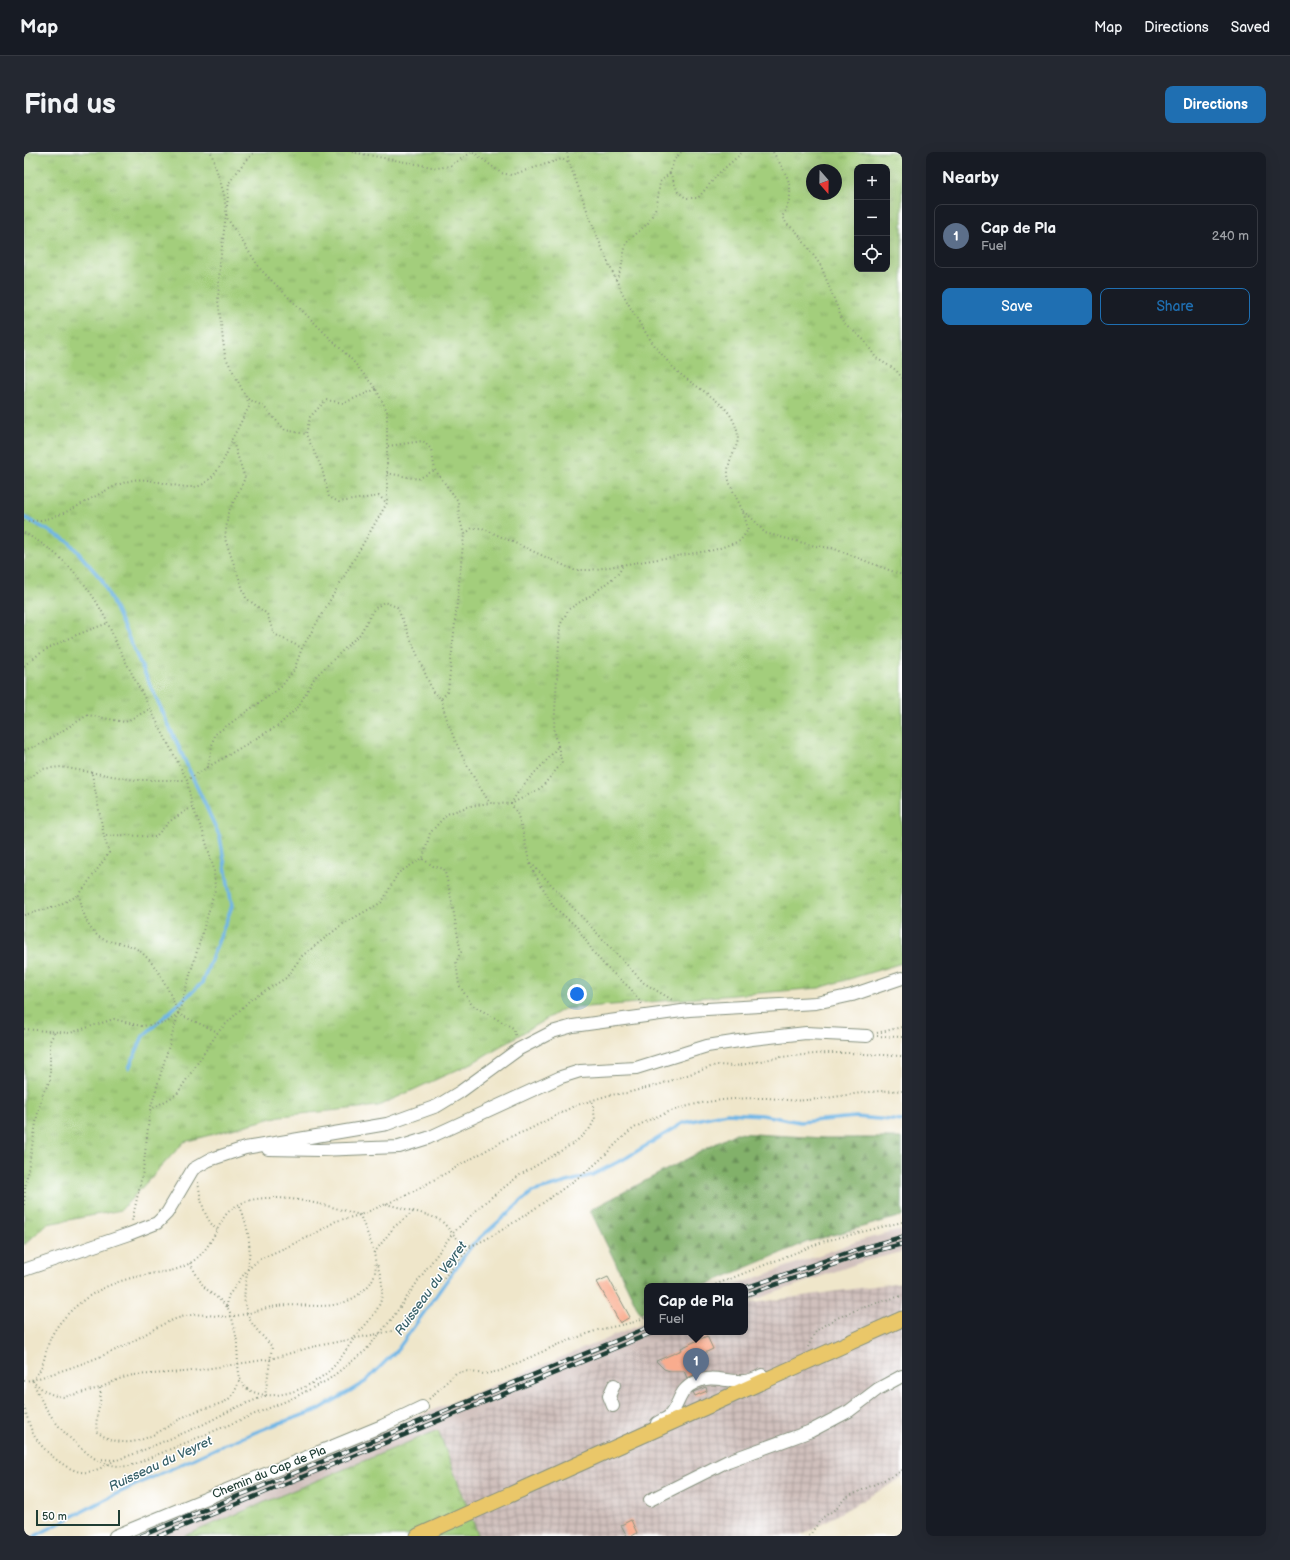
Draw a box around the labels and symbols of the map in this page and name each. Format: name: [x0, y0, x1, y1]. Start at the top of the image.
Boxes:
north arrow: [806, 164, 842, 200]
your location: [567, 984, 587, 1004]
water label: Ruisseau du Veyret: [391, 1238, 471, 1339]
pin: 1: [683, 1348, 709, 1381]
water label: Ruisseau du Veyret: [106, 1432, 216, 1495]
street label: Chemin du Cap de Pla: [210, 1443, 329, 1502]
scale bar: [36, 1508, 120, 1527]

